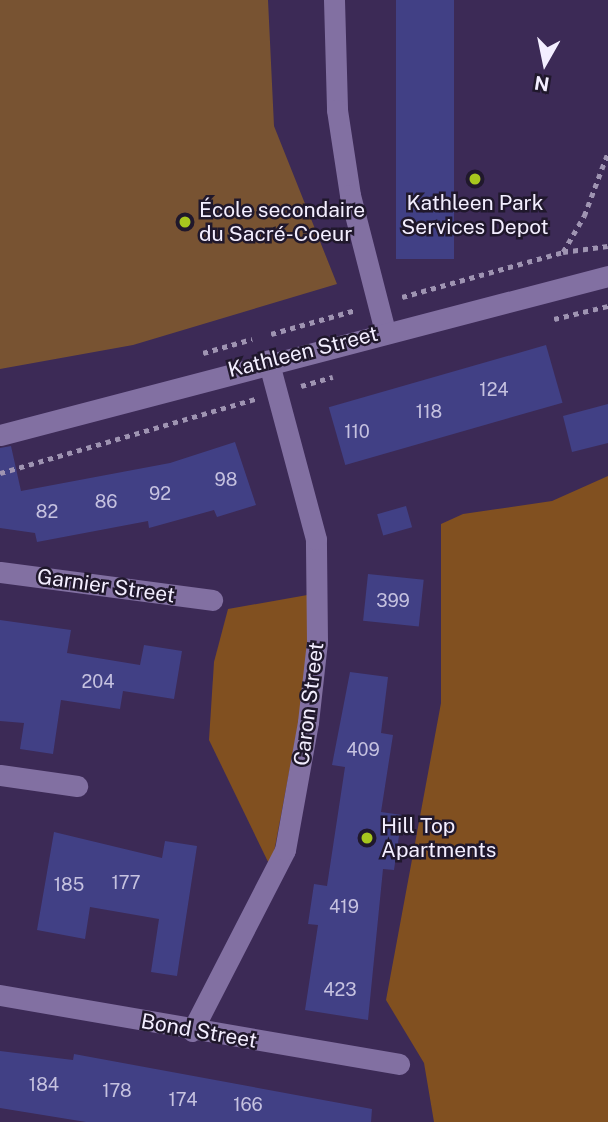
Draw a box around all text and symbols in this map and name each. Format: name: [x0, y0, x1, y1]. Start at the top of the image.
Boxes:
north arrow: [510, 28, 580, 98]
text: N: [533, 72, 551, 96]
marker: Kathleen Park Services Depot: [467, 171, 483, 187]
place label: Kathleen Park Services Depot: [401, 190, 549, 240]
place label: École secondaire du Sacré-Coeur: [199, 197, 365, 247]
marker: École secondaire du Sacré-Coeur: [177, 214, 193, 230]
street label: Kathleen Street: [225, 321, 381, 383]
house number: 124: [479, 379, 509, 401]
house number: 118: [416, 401, 442, 423]
house number: 110: [344, 421, 370, 443]
house number: 98: [215, 469, 237, 491]
house number: 92: [149, 483, 171, 505]
house number: 86: [95, 491, 117, 513]
house number: 82: [36, 501, 58, 523]
street label: Garnier Street: [35, 564, 177, 608]
house number: 399: [376, 590, 410, 612]
street label: Caron Street: [289, 641, 329, 767]
house number: 204: [81, 671, 115, 693]
house number: 409: [346, 739, 380, 761]
place label: Hill Top Apartments: [381, 813, 496, 863]
marker: Hill Top Apartments: [359, 830, 375, 846]
house number: 177: [111, 872, 141, 894]
house number: 185: [54, 874, 84, 896]
house number: 419: [329, 896, 359, 918]
house number: 423: [323, 979, 357, 1001]
street label: Bond Street: [139, 1008, 259, 1054]
house number: 184: [29, 1074, 59, 1096]
house number: 178: [102, 1080, 132, 1102]
house number: 174: [169, 1089, 197, 1111]
house number: 166: [233, 1094, 263, 1116]

